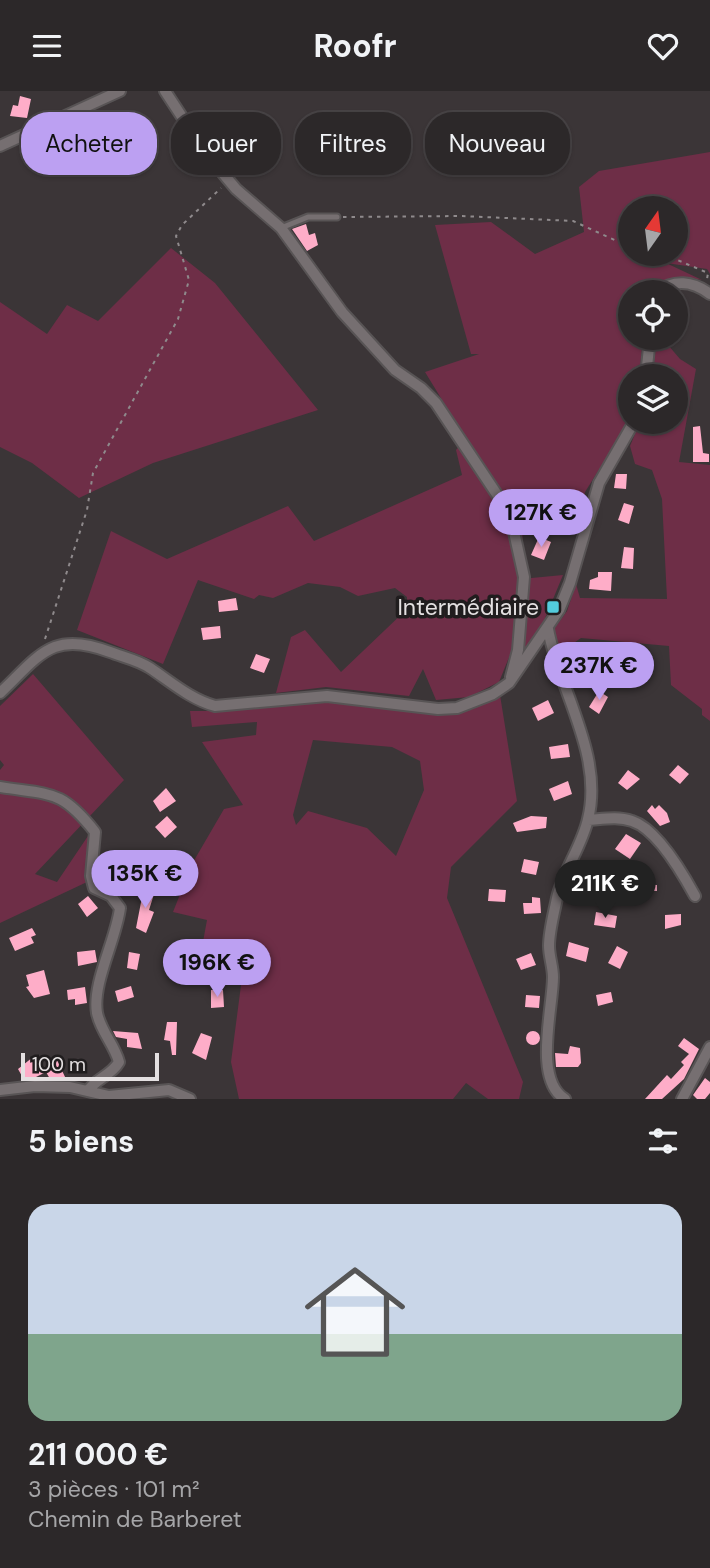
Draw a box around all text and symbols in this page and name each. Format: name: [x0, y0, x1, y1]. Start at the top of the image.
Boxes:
text: Roofr: [313, 25, 397, 67]
icon: menu: [28, 27, 66, 65]
icon: heart: [644, 27, 682, 65]
chip: Acheter: [21, 112, 157, 175]
chip: Louer: [171, 112, 281, 175]
chip: Filtres: [295, 112, 411, 175]
chip: Nouveau: [425, 112, 570, 175]
north arrow: [618, 196, 688, 266]
map controls: [618, 196, 688, 434]
button: locate: [618, 280, 688, 350]
button: layers: [618, 364, 688, 434]
pin: 127K €: [484, 489, 598, 549]
text: 127K €: [505, 497, 577, 527]
place label: Intermédiaire: [397, 592, 539, 622]
marker: Intermédiaire: [545, 599, 561, 615]
pin: 237K €: [542, 643, 656, 702]
text: 237K €: [560, 650, 638, 680]
pin: 135K €: [88, 851, 202, 910]
text: 135K €: [107, 858, 183, 888]
pin: 211K €: [548, 861, 662, 920]
text: 211K €: [571, 868, 639, 898]
pin: 196K €: [160, 939, 274, 999]
text: 196K €: [179, 947, 255, 977]
scale bar: [21, 1050, 159, 1082]
text: 100 m: [32, 1052, 86, 1077]
text: 5 biens: [28, 1122, 134, 1161]
icon: filters: [644, 1122, 682, 1160]
icon: home: [292, 1249, 418, 1375]
text: 211 000 €: [28, 1435, 168, 1474]
text: 3 pièces · 101 m²: [28, 1474, 200, 1504]
text: Chemin de Barberet: [28, 1504, 242, 1534]

